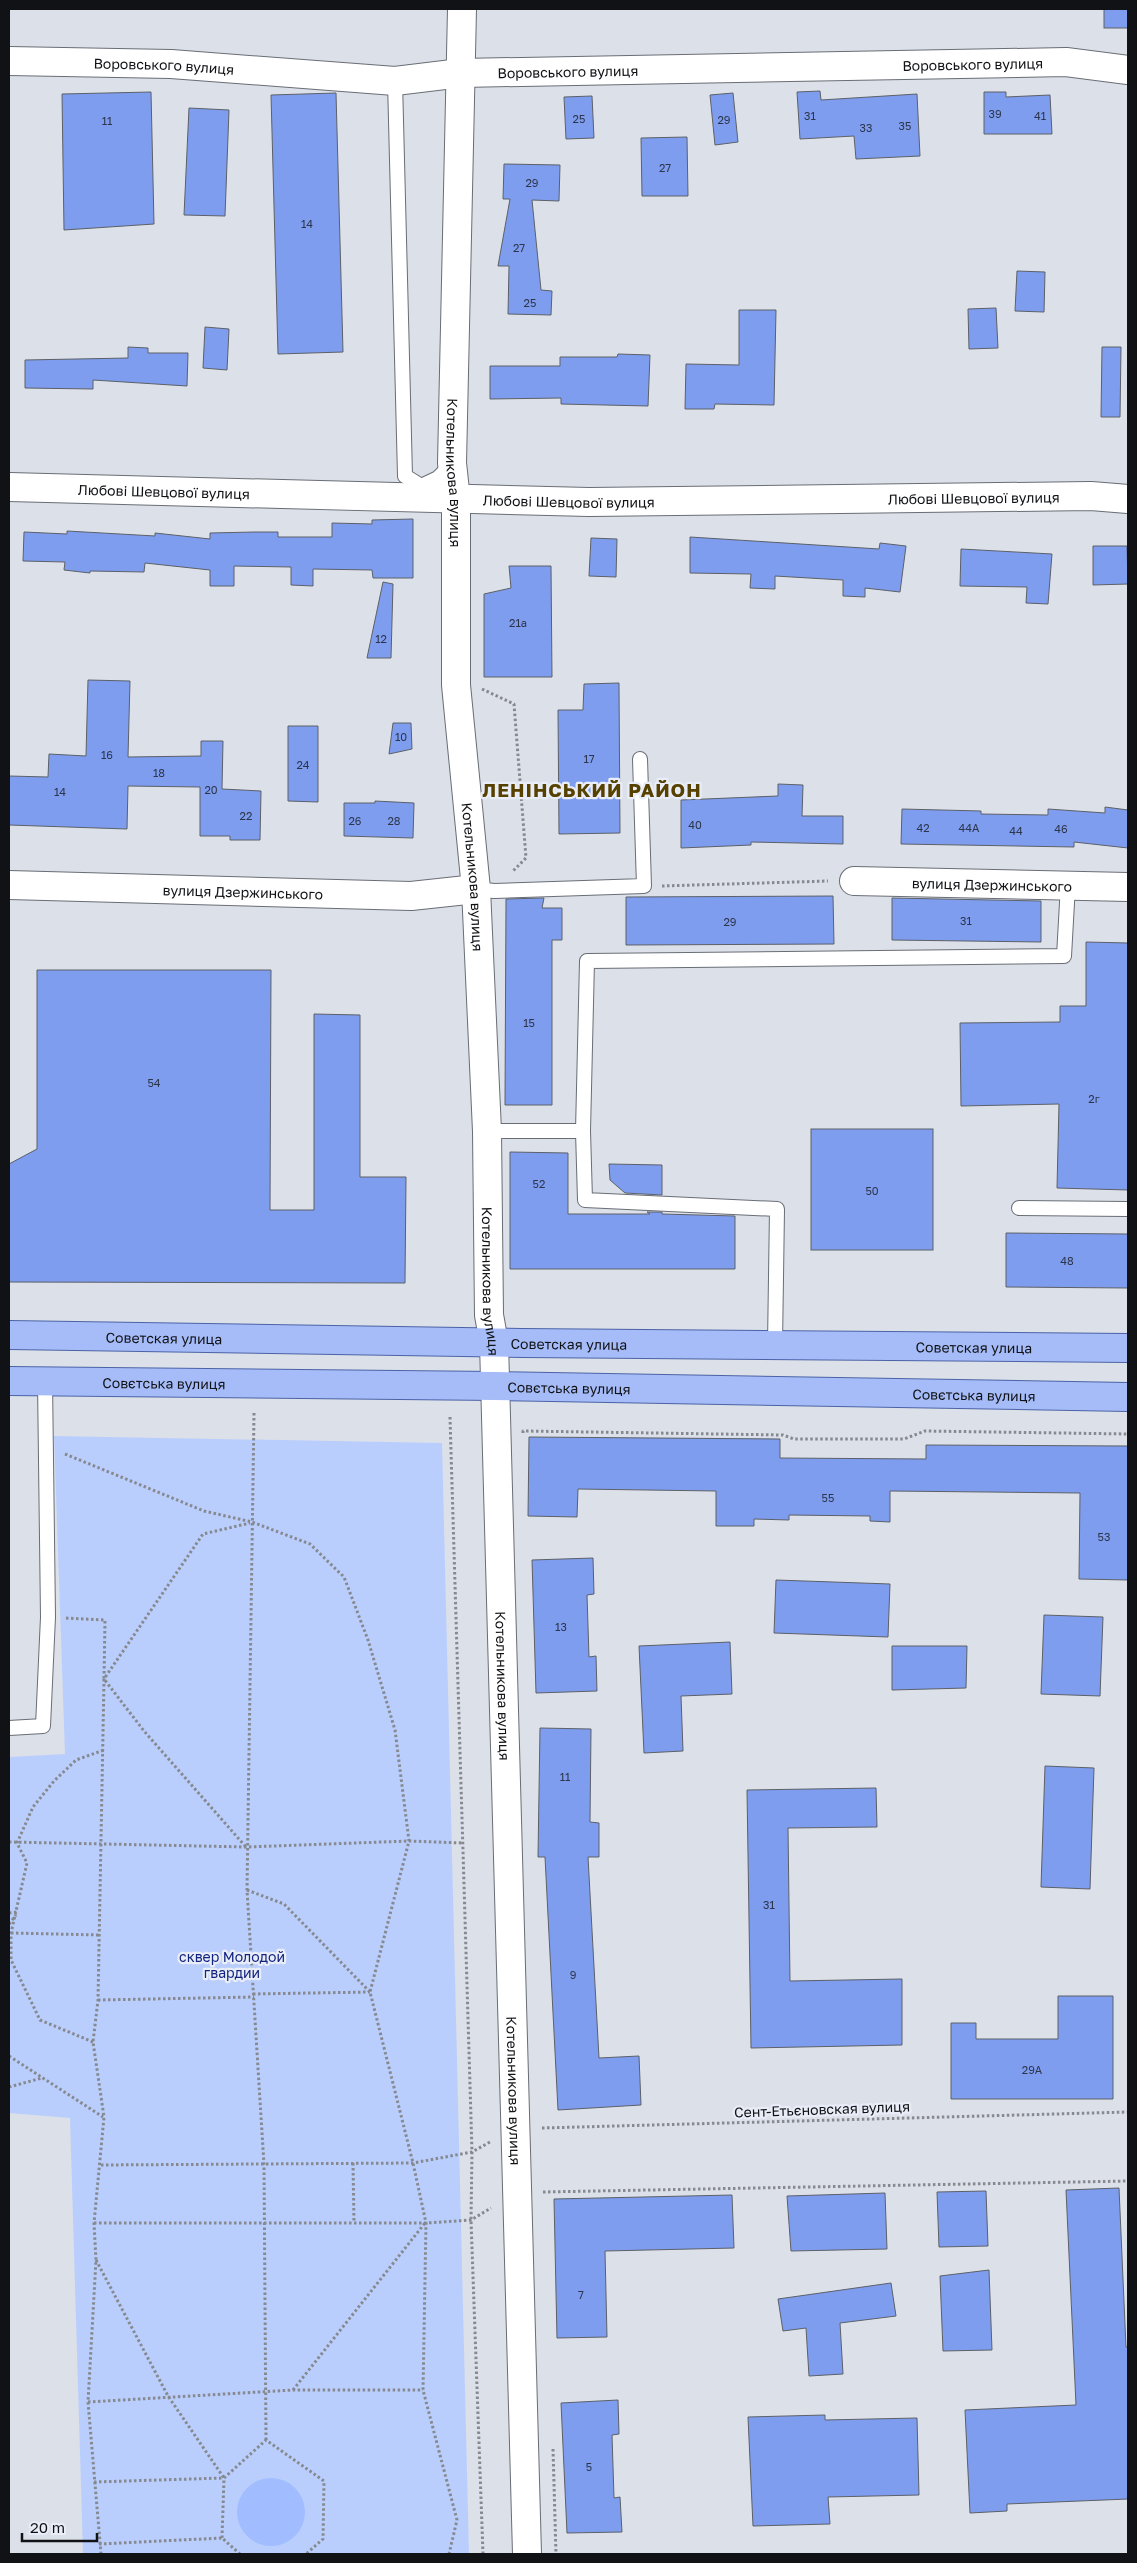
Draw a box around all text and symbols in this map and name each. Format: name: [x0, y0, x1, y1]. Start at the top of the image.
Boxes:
street label: Воровського вулиця: [93, 54, 235, 77]
street label: Воровського вулиця: [902, 54, 1043, 73]
street label: Воровського вулиця: [497, 61, 638, 81]
house number: 39: [988, 107, 1002, 120]
house number: 31: [804, 109, 816, 122]
house number: 41: [1034, 109, 1046, 122]
house number: 25: [573, 112, 585, 125]
house number: 29: [717, 113, 731, 126]
house number: 11: [102, 114, 112, 127]
house number: 35: [899, 119, 911, 132]
house number: 33: [860, 121, 872, 134]
house number: 27: [659, 161, 671, 174]
house number: 29: [525, 176, 539, 189]
house number: 14: [301, 217, 313, 230]
house number: 27: [513, 241, 525, 254]
house number: 25: [524, 296, 536, 309]
street label: Котельникова вулиця: [443, 398, 465, 547]
street label: Любові Шевцової вулиця: [78, 480, 250, 502]
street label: Любові Шевцової вулиця: [888, 488, 1060, 507]
street label: Любові Шевцової вулиця: [483, 491, 655, 511]
house number: 21а: [509, 616, 527, 629]
house number: 12: [375, 632, 387, 645]
house number: 10: [395, 730, 407, 743]
house number: 16: [101, 748, 113, 761]
house number: 17: [583, 752, 595, 765]
house number: 24: [296, 758, 310, 771]
house number: 18: [153, 766, 165, 779]
district label: ЛЕНІНСЬКИЙ РАЙОН: [482, 778, 702, 801]
house number: 20: [204, 783, 218, 796]
house number: 14: [54, 785, 66, 798]
street label: Котельникова вулиця: [459, 802, 487, 952]
house number: 22: [240, 809, 252, 822]
house number: 26: [348, 814, 362, 827]
house number: 28: [387, 814, 401, 827]
house number: 40: [688, 818, 702, 831]
house number: 42: [916, 821, 930, 834]
house number: 44А: [959, 821, 980, 834]
house number: 46: [1054, 822, 1068, 835]
house number: 44: [1009, 824, 1023, 837]
street label: вулиця Дзержинського: [912, 874, 1072, 894]
street label: вулиця Дзержинського: [163, 881, 323, 902]
house number: 31: [960, 914, 972, 927]
house number: 29: [723, 915, 737, 928]
house number: 15: [523, 1016, 535, 1029]
house number: 54: [147, 1076, 161, 1089]
house number: 2г: [1088, 1092, 1100, 1105]
house number: 52: [533, 1177, 545, 1190]
house number: 50: [865, 1184, 879, 1197]
street label: Котельникова вулиця: [479, 1207, 503, 1356]
house number: 48: [1060, 1254, 1074, 1267]
street label: Советская улица: [106, 1328, 222, 1347]
street label: Советская улица: [511, 1334, 627, 1352]
street label: Советская улица: [916, 1338, 1032, 1356]
street label: Совєтська вулиця: [102, 1373, 226, 1392]
street label: Совєтська вулиця: [507, 1378, 631, 1397]
street label: Совєтська вулиця: [912, 1385, 1036, 1404]
house number: 55: [822, 1491, 834, 1504]
house number: 53: [1098, 1530, 1110, 1543]
street label: Котельникова вулиця: [493, 1611, 514, 1761]
house number: 13: [555, 1620, 567, 1633]
house number: 11: [560, 1770, 570, 1783]
house number: 31: [763, 1898, 775, 1911]
park label: сквер Молодой гвардии: [179, 1948, 285, 1981]
house number: 9: [570, 1968, 576, 1981]
street label: Котельникова вулиця: [504, 2016, 525, 2166]
house number: 29А: [1022, 2063, 1043, 2076]
street label: Сент-Етьєновская вулиця: [734, 2097, 910, 2121]
house number: 7: [578, 2288, 584, 2301]
house number: 5: [586, 2460, 592, 2473]
scale bar: [22, 2510, 98, 2542]
text: 20 m: [30, 2518, 65, 2536]

